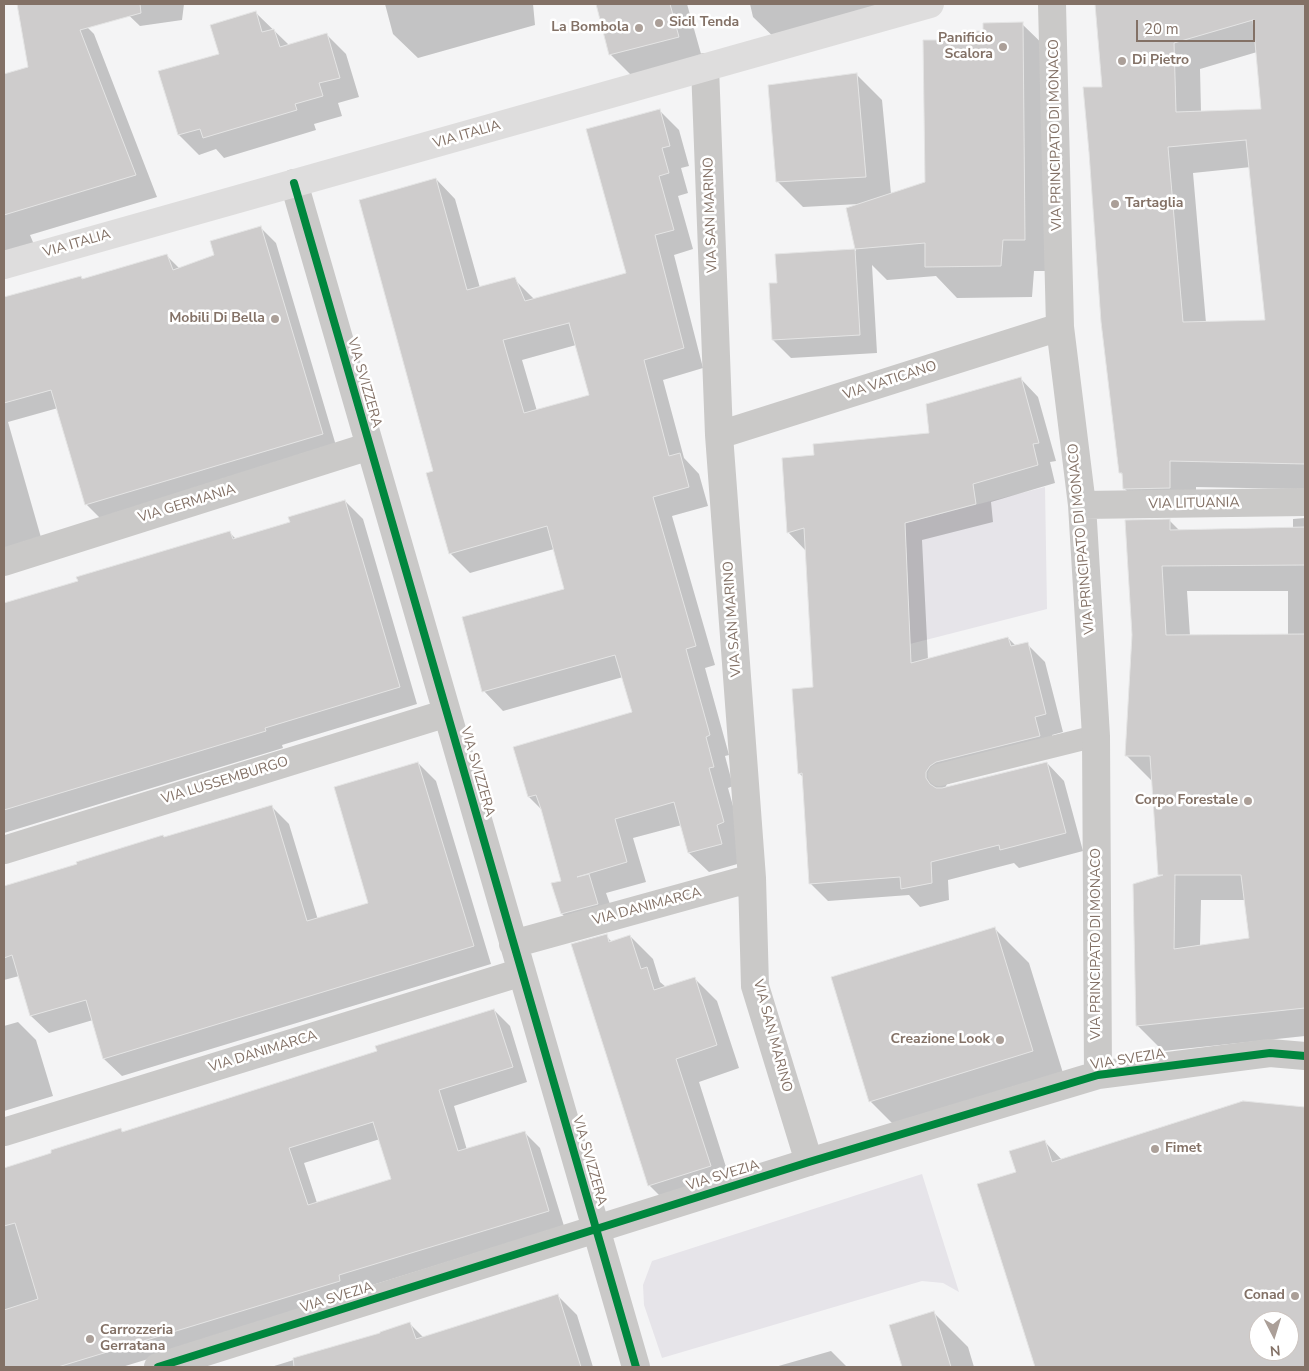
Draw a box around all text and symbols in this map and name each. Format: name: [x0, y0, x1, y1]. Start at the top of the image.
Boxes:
scale bar: [1139, 10, 1258, 42]
place label: Sicil Tenda: [669, 15, 739, 31]
marker: Sicil Tenda: [653, 17, 665, 29]
text: 20 m: [1144, 19, 1179, 39]
place label: La Bombola: [551, 20, 629, 36]
marker: La Bombola: [633, 22, 645, 34]
place label: Panificio Scalora: [938, 31, 993, 64]
street label: VIA PRINCIPATO DI MONACO: [1046, 39, 1066, 231]
marker: Panificio Scalora: [997, 41, 1009, 53]
place label: Di Pietro: [1132, 53, 1189, 69]
marker: Di Pietro: [1116, 55, 1128, 67]
street label: VIA ITALIA: [431, 117, 503, 153]
street label: VIA SAN MARINO: [701, 157, 721, 273]
place label: Tartaglia: [1125, 196, 1183, 212]
marker: Tartaglia: [1109, 198, 1121, 210]
street label: VIA ITALIA: [41, 226, 113, 262]
place label: Mobili Di Bella: [169, 311, 265, 327]
marker: Mobili Di Bella: [269, 313, 281, 325]
street label: VIA SVIZZERA: [343, 336, 385, 430]
street label: VIA VATICANO: [841, 358, 939, 404]
street label: VIA PRINCIPATO DI MONACO: [1065, 443, 1099, 635]
street label: VIA GERMANIA: [136, 481, 238, 527]
street label: VIA LITUANIA: [1148, 495, 1240, 513]
street label: VIA SAN MARINO: [721, 561, 745, 677]
street label: VIA SVIZZERA: [456, 725, 498, 819]
street label: VIA LUSSEMBURGO: [160, 754, 290, 808]
place label: Corpo Forestale: [1135, 793, 1238, 809]
marker: Corpo Forestale: [1242, 795, 1254, 807]
street label: VIA PRINCIPATO DI MONACO: [1089, 848, 1105, 1040]
street label: VIA DANIMARCA: [591, 884, 703, 930]
street label: VIA SAN MARINO: [749, 978, 795, 1094]
street label: VIA DANIMARCA: [207, 1028, 319, 1076]
place label: Creazione Look: [891, 1032, 990, 1048]
marker: Creazione Look: [994, 1034, 1006, 1046]
street label: VIA SVEZIA: [1089, 1046, 1167, 1074]
street label: VIA SVIZZERA: [568, 1114, 610, 1208]
place label: Fimet: [1165, 1141, 1202, 1157]
marker: Fimet: [1149, 1143, 1161, 1155]
street label: VIA SVEZIA: [685, 1157, 761, 1195]
street label: VIA SVEZIA: [299, 1279, 375, 1317]
place label: Conad: [1244, 1288, 1285, 1304]
marker: Conad: [1289, 1290, 1301, 1302]
north arrow: [1249, 1311, 1299, 1361]
place label: Carrozzeria Gerratana: [100, 1323, 173, 1355]
marker: Carrozzeria Gerratana: [84, 1333, 96, 1345]
text: N: [1269, 1341, 1281, 1360]

